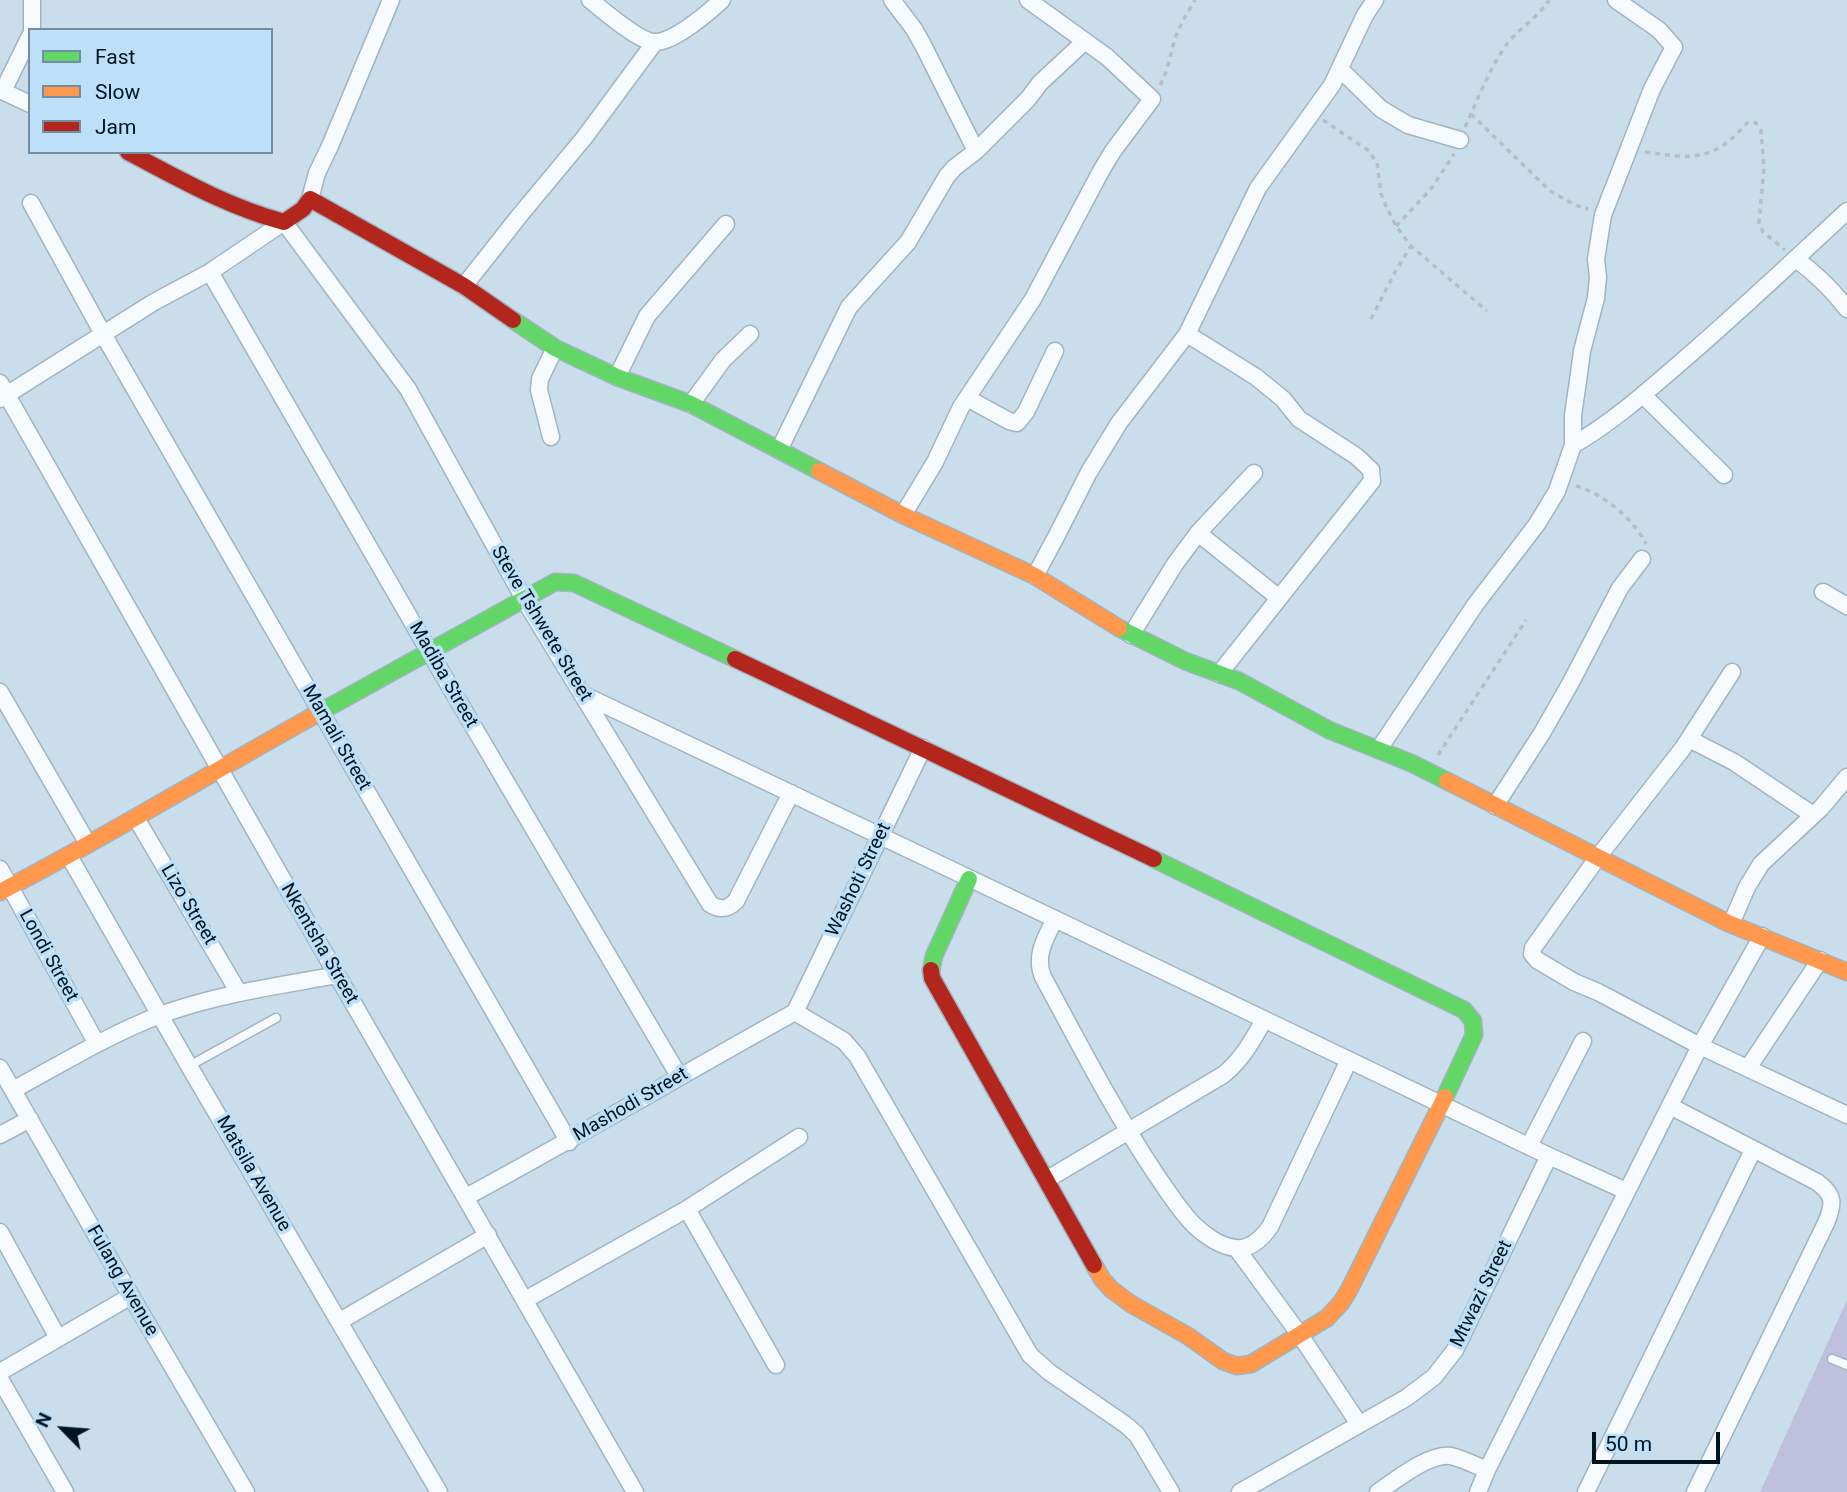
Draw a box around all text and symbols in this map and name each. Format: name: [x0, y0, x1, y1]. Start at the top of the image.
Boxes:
legend: [28, 28, 273, 154]
text: Fast: [95, 45, 135, 69]
text: Slow: [95, 80, 140, 104]
text: Jam: [95, 115, 136, 139]
street label: Steve Tshwete Street: [486, 542, 596, 706]
street label: Madiba Street: [404, 618, 482, 732]
street label: Mamali Street: [297, 681, 375, 795]
street label: Washoti Street: [822, 819, 896, 941]
street label: Lizo Street: [155, 861, 221, 949]
street label: Nkentsha Street: [275, 880, 363, 1008]
street label: Londi Street: [13, 906, 83, 1006]
street label: Mashodi Street: [570, 1063, 692, 1147]
street label: Matsila Avenue: [211, 1112, 295, 1236]
street label: Fulang Avenue: [81, 1222, 163, 1340]
street label: Mtwazi Street: [1446, 1237, 1518, 1351]
north arrow: [28, 1394, 98, 1464]
text: N: [30, 1409, 57, 1431]
scale bar: [1595, 1418, 1723, 1462]
text: 50 m: [1605, 1432, 1652, 1456]

